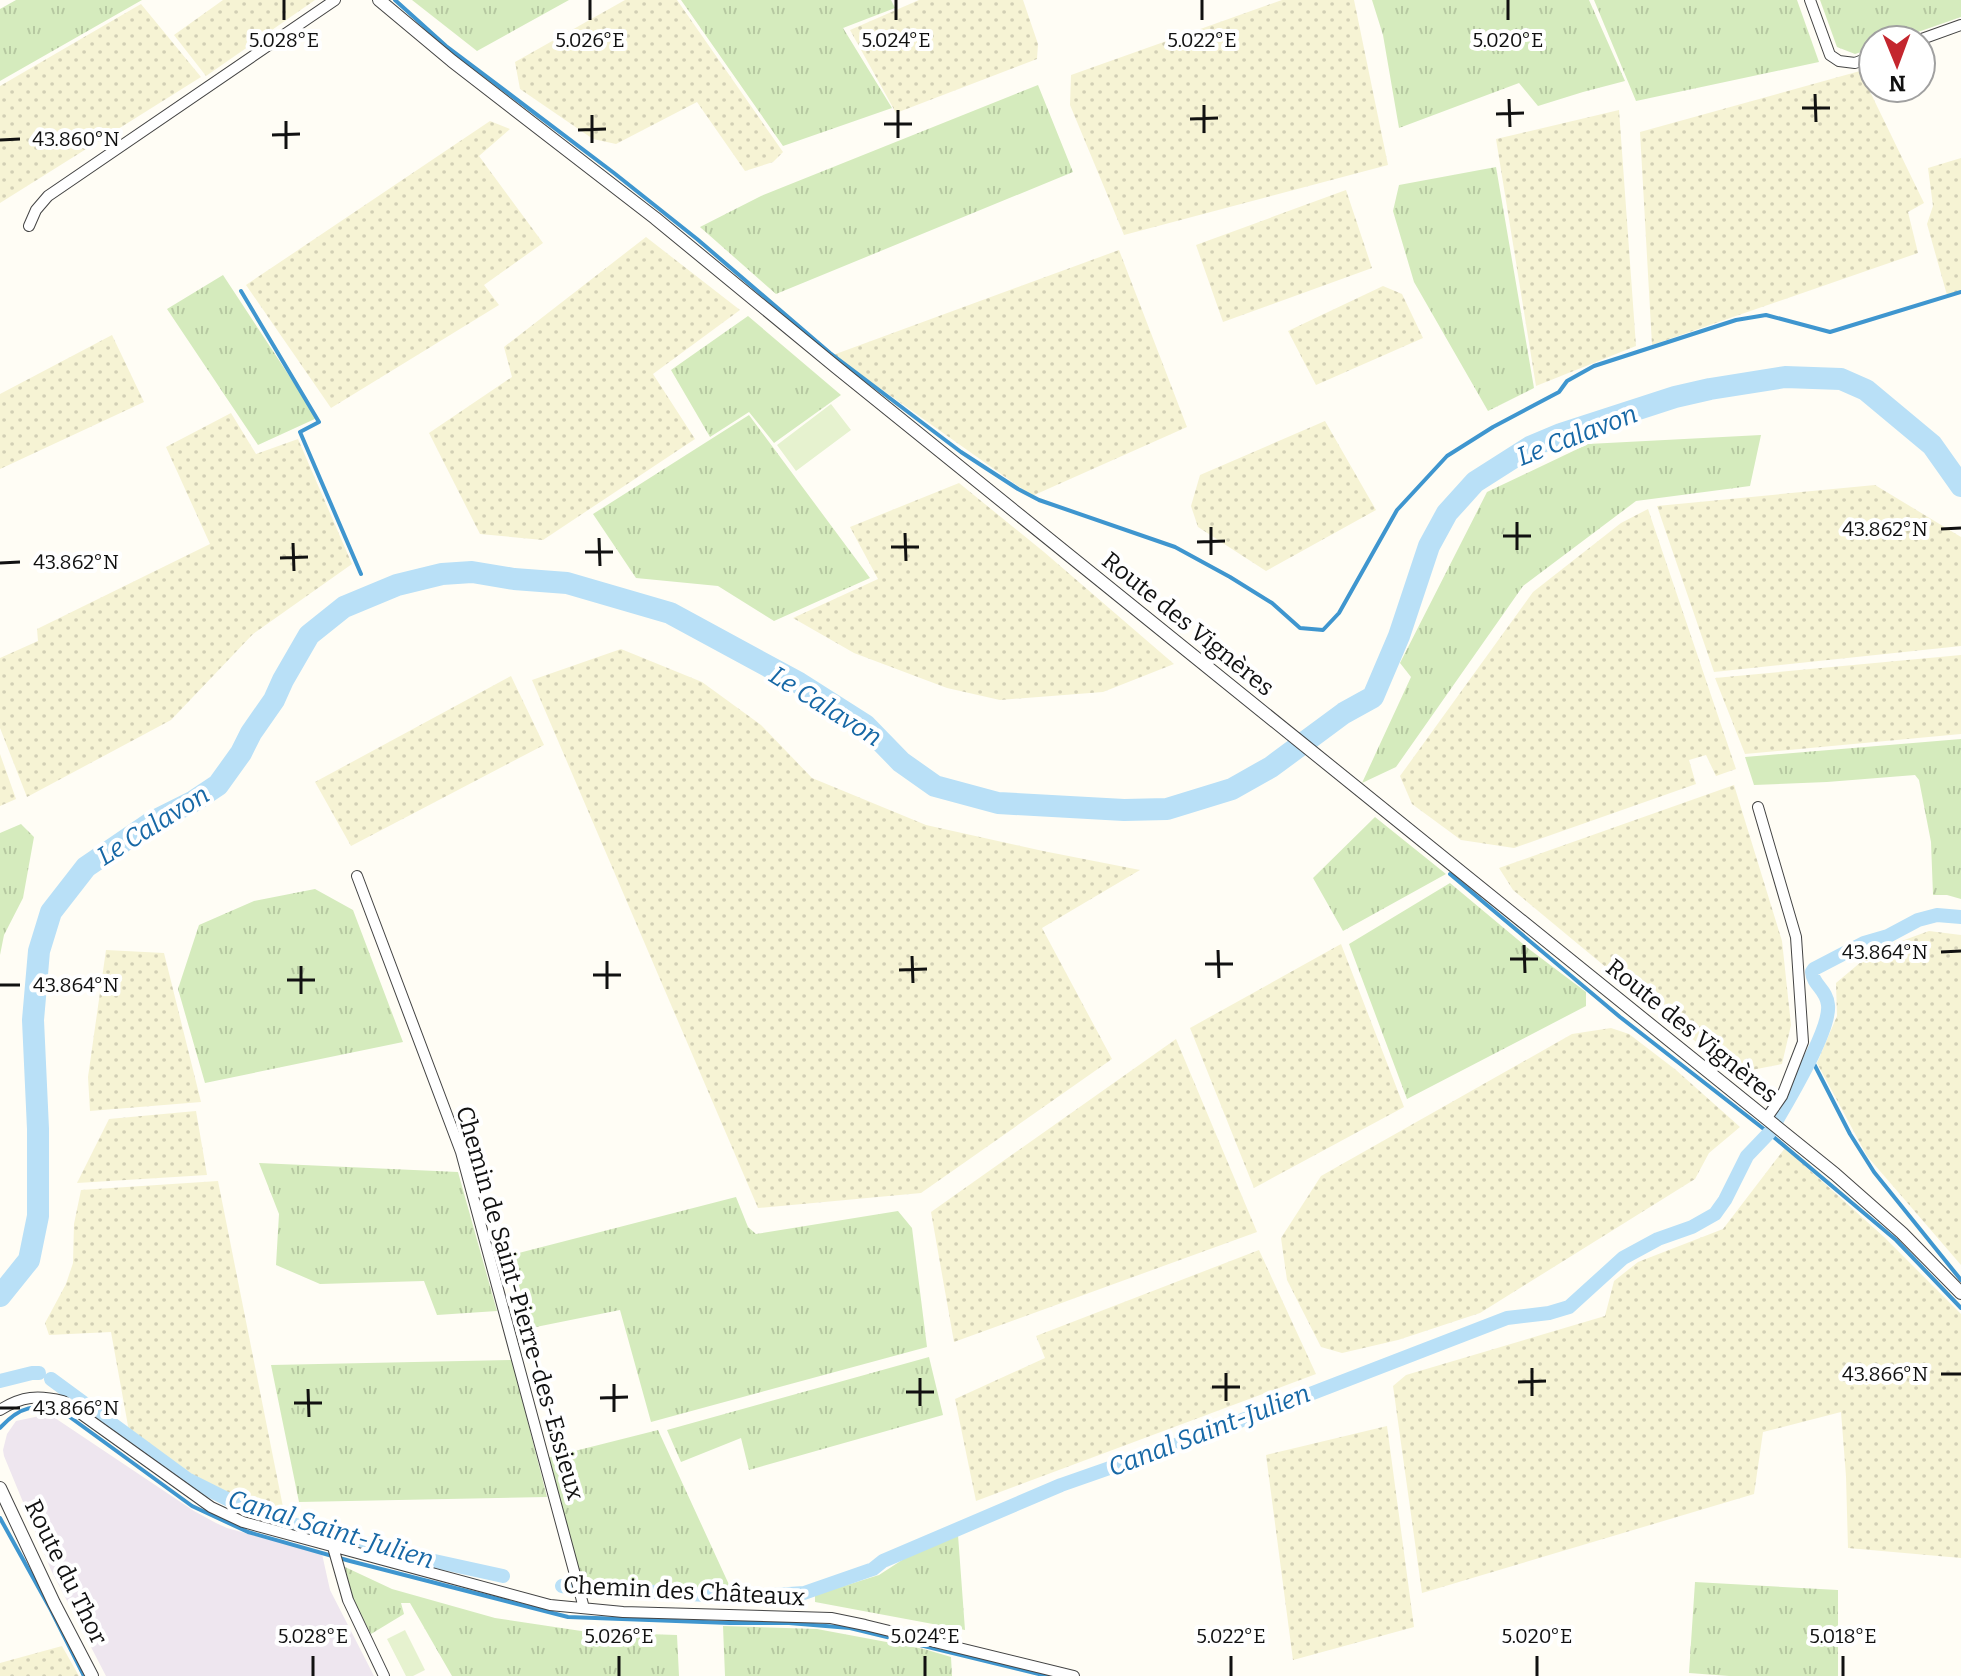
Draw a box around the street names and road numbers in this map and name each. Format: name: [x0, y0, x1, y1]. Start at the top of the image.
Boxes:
street label: Route des Vignères: [1097, 546, 1279, 702]
street label: Route des Vignères: [1601, 953, 1783, 1109]
street label: Chemin de Saint-Pierre-des-Essieux: [450, 1103, 590, 1503]
street label: Route du Thor: [19, 1495, 113, 1649]
street label: Chemin des Châteaux: [562, 1571, 806, 1611]

